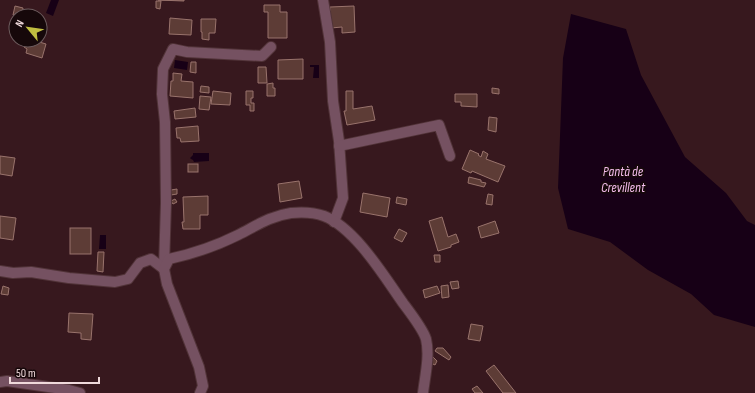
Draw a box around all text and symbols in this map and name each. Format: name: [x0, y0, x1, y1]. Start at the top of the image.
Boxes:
north arrow: [8, 8, 48, 48]
text: N: [13, 18, 27, 29]
water label: Pantà de Crevillent: [601, 163, 646, 196]
scale bar: [10, 359, 99, 385]
text: 50 m: [16, 366, 36, 381]

